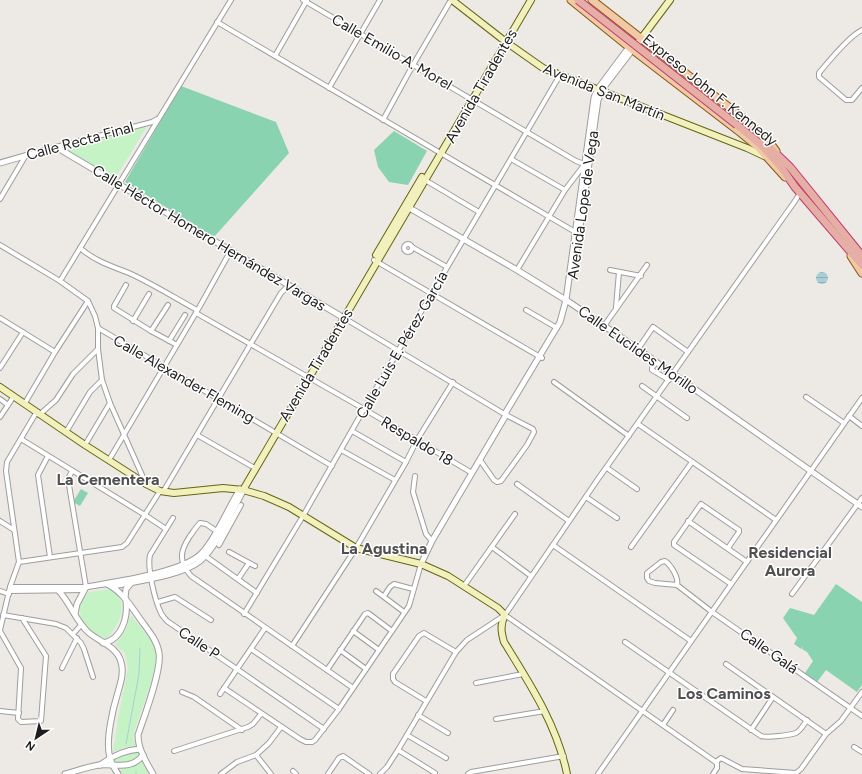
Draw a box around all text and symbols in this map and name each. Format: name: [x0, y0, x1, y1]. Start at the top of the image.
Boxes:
street label: Calle Emilio A. Morel: [329, 10, 455, 94]
street label: Avenida Tiradentes: [441, 26, 521, 146]
street label: Expreso John F. Kennedy: [639, 30, 781, 150]
street label: Avenida San Martín: [541, 59, 667, 125]
street label: Calle Recta Final: [24, 118, 136, 164]
street label: Avenida Lope de Vega: [564, 129, 602, 281]
street label: Calle Héctor Homero Hernández Vargas: [89, 161, 329, 315]
street label: Calle Luis E. Pérez García: [352, 268, 452, 422]
street label: Calle Euclides Morillo: [575, 302, 702, 398]
street label: Avenida Tiradentes: [275, 305, 357, 425]
street label: Calle Alexander Fleming: [110, 331, 258, 427]
street label: Respaldo 18: [378, 412, 456, 470]
district label: La Cementera: [56, 470, 160, 489]
district label: La Agustina: [341, 539, 427, 558]
district label: Residencial Aurora: [748, 543, 832, 580]
street label: Calle P: [175, 623, 223, 663]
street label: Calle Galá: [736, 624, 802, 678]
district label: Los Caminos: [677, 684, 771, 703]
north arrow: [16, 718, 56, 758]
text: N: [23, 738, 38, 754]

